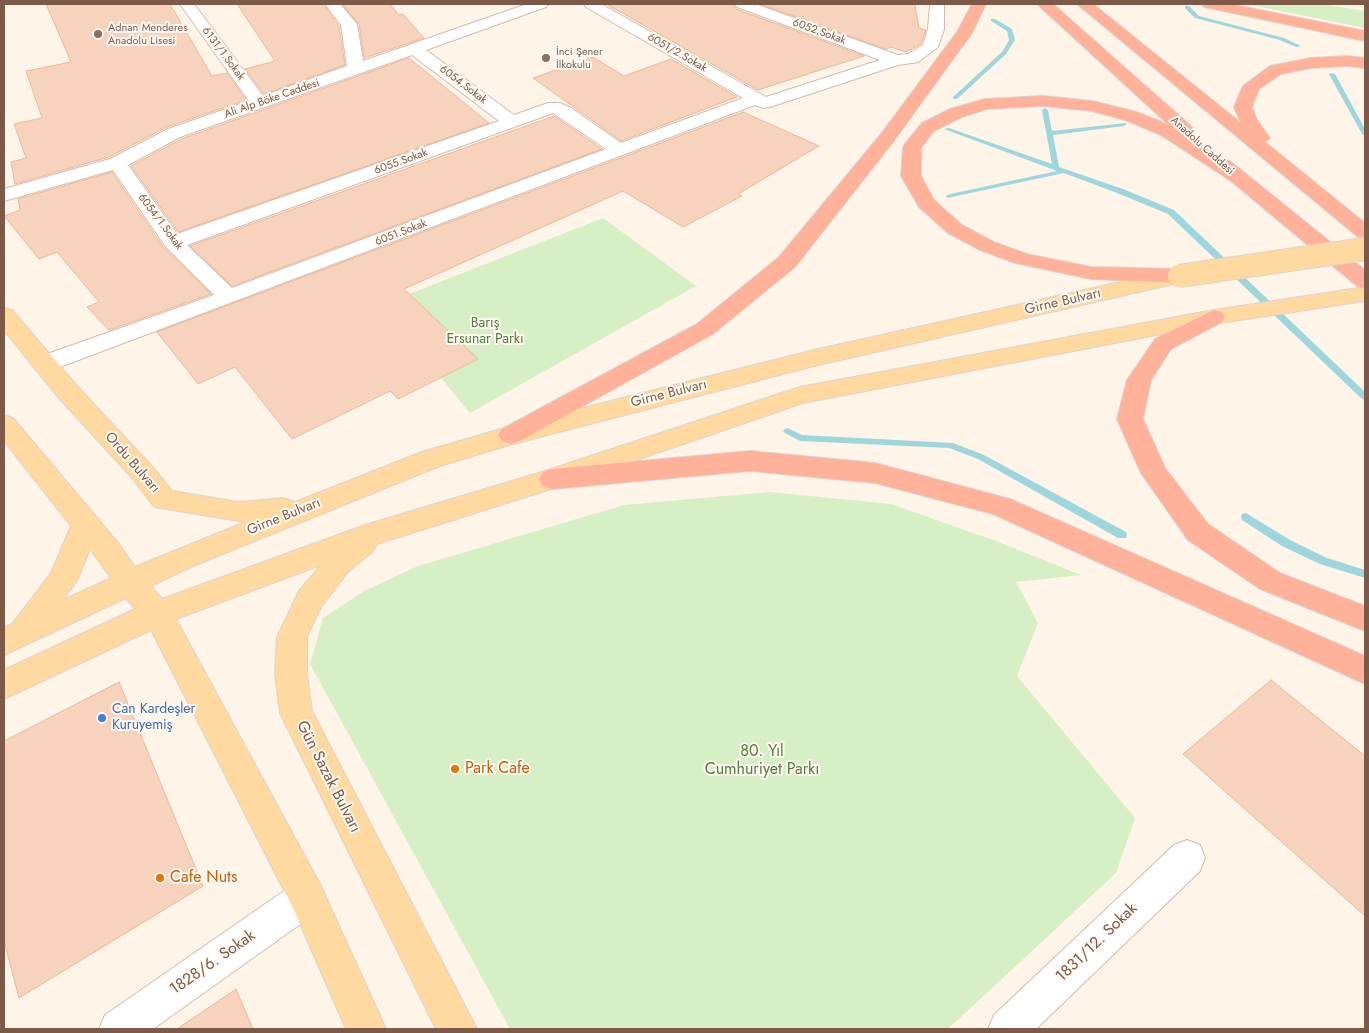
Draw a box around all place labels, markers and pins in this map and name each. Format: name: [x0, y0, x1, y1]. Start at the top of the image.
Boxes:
place label: Adnan Menderes Anadolu Lisesi: [108, 21, 188, 47]
marker: Adnan Menderes Anadolu Lisesi: [92, 28, 104, 40]
place label: İnci Şener İlkokulu: [556, 45, 603, 71]
marker: İnci Şener İlkokulu: [540, 52, 552, 64]
place label: Can Kardeşler Kuruyemiş: [112, 702, 195, 734]
marker: Can Kardeşler Kuruyemiş: [96, 712, 108, 724]
place label: Park Cafe: [465, 759, 530, 779]
marker: Park Cafe: [449, 763, 461, 775]
place label: Cafe Nuts: [170, 868, 237, 888]
marker: Cafe Nuts: [154, 872, 166, 884]

